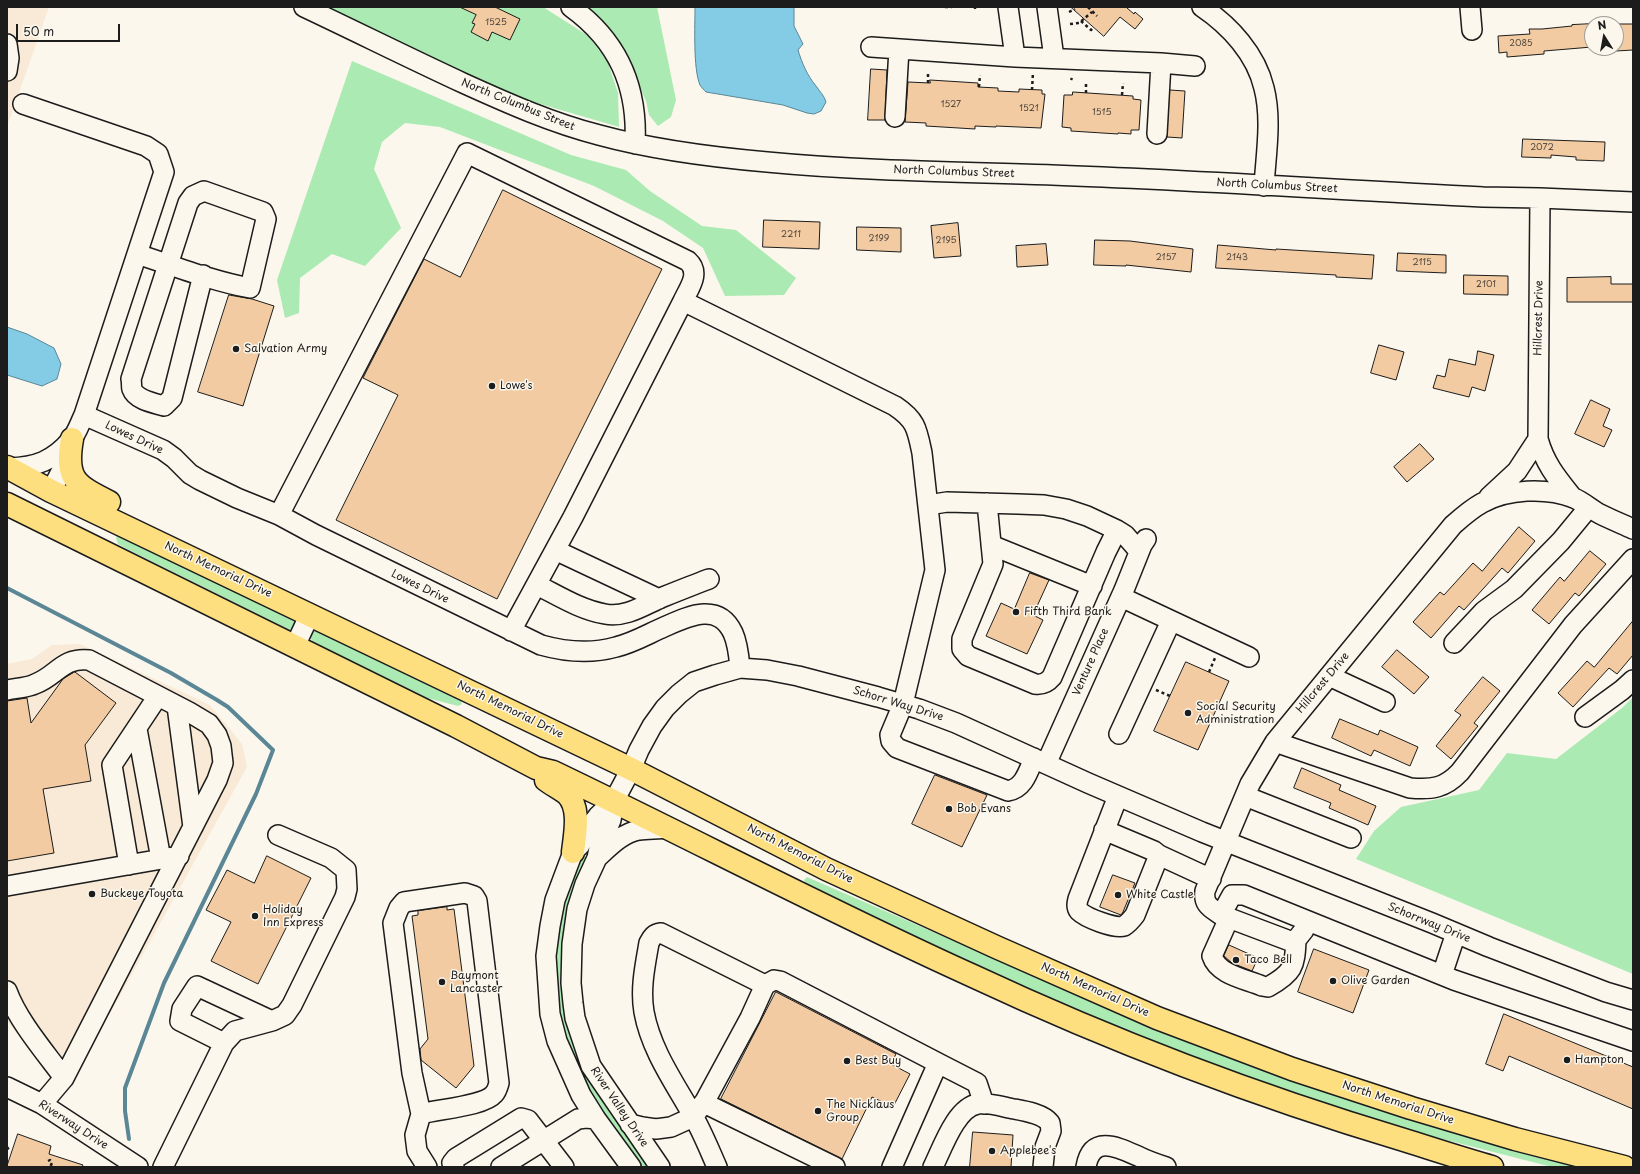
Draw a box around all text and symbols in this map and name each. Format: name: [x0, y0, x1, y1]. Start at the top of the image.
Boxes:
scale bar: [18, 16, 122, 42]
north arrow: [1584, 16, 1624, 56]
text: N: [1596, 16, 1608, 34]
house number: 1525: [485, 18, 507, 28]
text: 50 m: [23, 22, 54, 40]
house number: 2085: [1509, 39, 1533, 49]
street label: North Columbus Street: [459, 76, 577, 134]
house number: 1527: [941, 100, 961, 110]
house number: 1521: [1019, 104, 1039, 114]
house number: 1515: [1092, 108, 1112, 118]
house number: 2072: [1530, 143, 1554, 153]
street label: North Columbus Street: [893, 163, 1015, 181]
street label: North Columbus Street: [1216, 176, 1338, 196]
house number: 2211: [781, 230, 801, 240]
house number: 2199: [869, 234, 889, 244]
house number: 2195: [935, 236, 957, 246]
house number: 2157: [1156, 253, 1176, 263]
house number: 2143: [1226, 253, 1248, 263]
house number: 2115: [1412, 258, 1432, 268]
house number: 2101: [1476, 280, 1496, 290]
street label: Hillcrest Drive: [1532, 280, 1546, 356]
place label: Salvation Army: [244, 342, 327, 356]
marker: Salvation Army: [231, 344, 241, 354]
place label: Lowe's: [500, 379, 533, 393]
marker: Lowe's: [487, 381, 497, 391]
street label: Lowes Drive: [103, 419, 165, 457]
street label: North Memorial Drive: [162, 539, 274, 601]
street label: Lowes Drive: [389, 567, 451, 607]
place label: Fifth Third Bank: [1024, 605, 1112, 619]
marker: Fifth Third Bank: [1011, 607, 1021, 617]
street label: Venture Place: [1070, 626, 1112, 698]
street label: Hillcrest Drive: [1294, 650, 1352, 716]
street label: North Memorial Drive: [455, 678, 565, 742]
street label: Schorr Way Drive: [851, 684, 945, 724]
place label: Social Security Administration: [1196, 700, 1276, 726]
marker: Social Security Administration: [1183, 708, 1193, 718]
place label: Bob Evans: [957, 802, 1011, 816]
marker: Bob Evans: [944, 804, 954, 814]
street label: North Memorial Drive: [745, 822, 855, 886]
place label: Buckeye Toyota: [100, 887, 183, 901]
place label: White Castle: [1126, 888, 1194, 902]
marker: Buckeye Toyota: [87, 889, 97, 899]
marker: White Castle: [1113, 890, 1123, 900]
street label: Schorrway Drive: [1386, 900, 1472, 946]
place label: Holiday Inn Express: [263, 903, 324, 929]
marker: Holiday Inn Express: [250, 911, 260, 921]
place label: Taco Bell: [1244, 953, 1292, 967]
marker: Taco Bell: [1231, 955, 1241, 965]
street label: North Memorial Drive: [1039, 960, 1151, 1020]
place label: Baymont Lancaster: [450, 969, 502, 995]
place label: Olive Garden: [1341, 974, 1410, 988]
marker: Olive Garden: [1328, 976, 1338, 986]
marker: Baymont Lancaster: [437, 977, 447, 987]
place label: Hampton: [1575, 1053, 1624, 1067]
place label: Best Buy: [855, 1054, 901, 1068]
marker: Hampton: [1562, 1055, 1572, 1065]
marker: Best Buy: [842, 1056, 852, 1066]
street label: River Valley Drive: [587, 1064, 651, 1150]
street label: North Memorial Drive: [1340, 1079, 1456, 1127]
street label: Riverway Drive: [36, 1098, 110, 1152]
place label: The Nicklaus Group: [826, 1098, 894, 1124]
marker: The Nicklaus Group: [813, 1106, 823, 1116]
place label: Applebee's: [1000, 1144, 1056, 1158]
marker: Applebee's: [987, 1146, 997, 1156]

